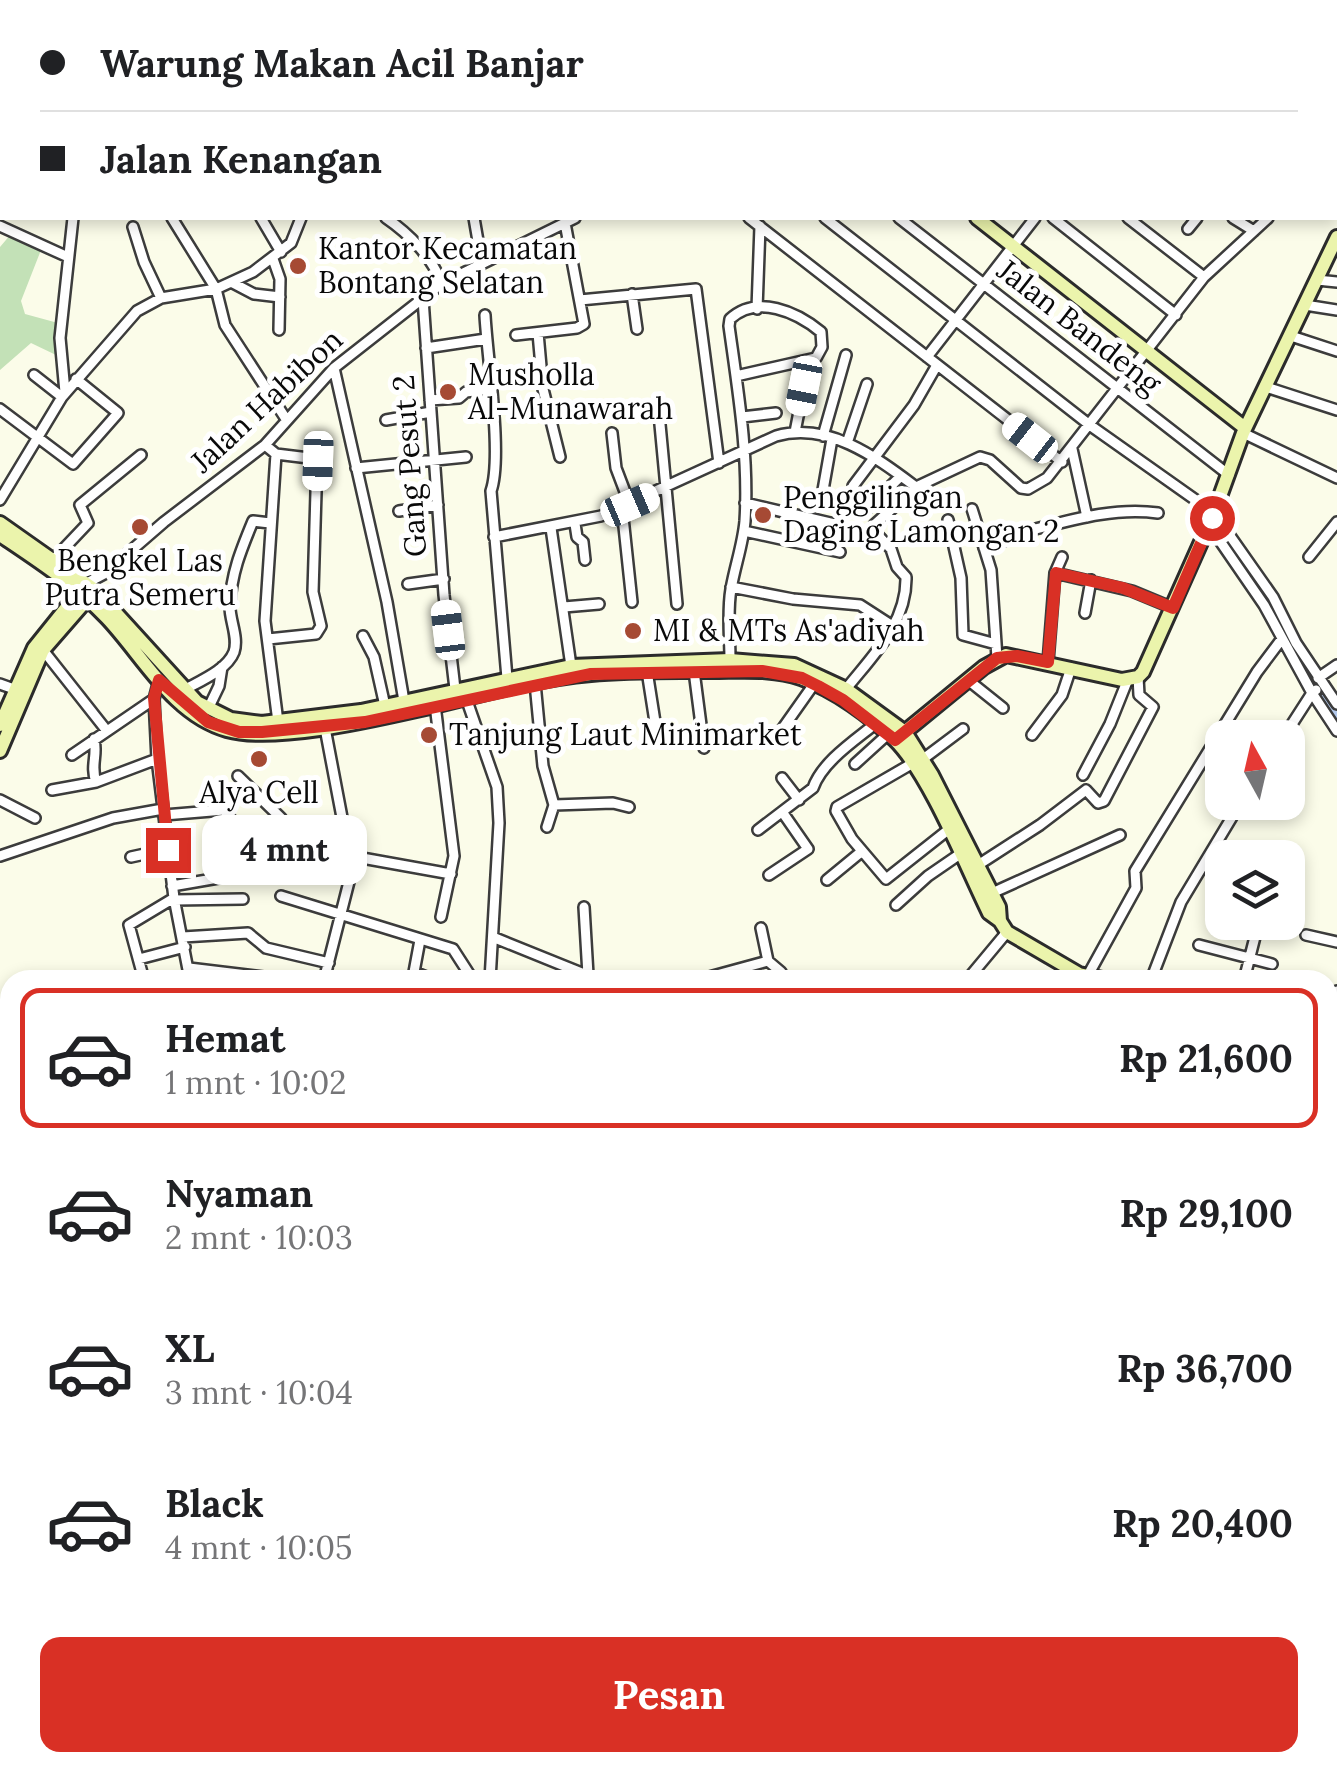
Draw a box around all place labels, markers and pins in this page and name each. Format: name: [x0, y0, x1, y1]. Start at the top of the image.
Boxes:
place label: Kantor Kecamatan Bontang Selatan: [318, 229, 577, 302]
marker: Kantor Kecamatan Bontang Selatan: [287, 255, 309, 277]
place label: Musholla Al-Munawarah: [467, 355, 673, 427]
marker: Musholla Al-Munawarah: [437, 381, 459, 403]
place label: Penggilingan Daging Lamongan 2: [783, 478, 1059, 551]
marker: Penggilingan Daging Lamongan 2: [752, 504, 774, 526]
marker: Bengkel Las Putra Semeru: [129, 516, 151, 538]
place label: Bengkel Las Putra Semeru: [44, 541, 236, 613]
place label: MI & MTs As'adiyah: [653, 611, 925, 650]
marker: MI & MTs As'adiyah: [622, 620, 644, 642]
place label: Tanjung Laut Minimarket: [449, 715, 802, 754]
marker: Tanjung Laut Minimarket: [418, 724, 440, 746]
marker: Alya Cell: [248, 748, 270, 770]
place label: Alya Cell: [198, 773, 319, 812]

